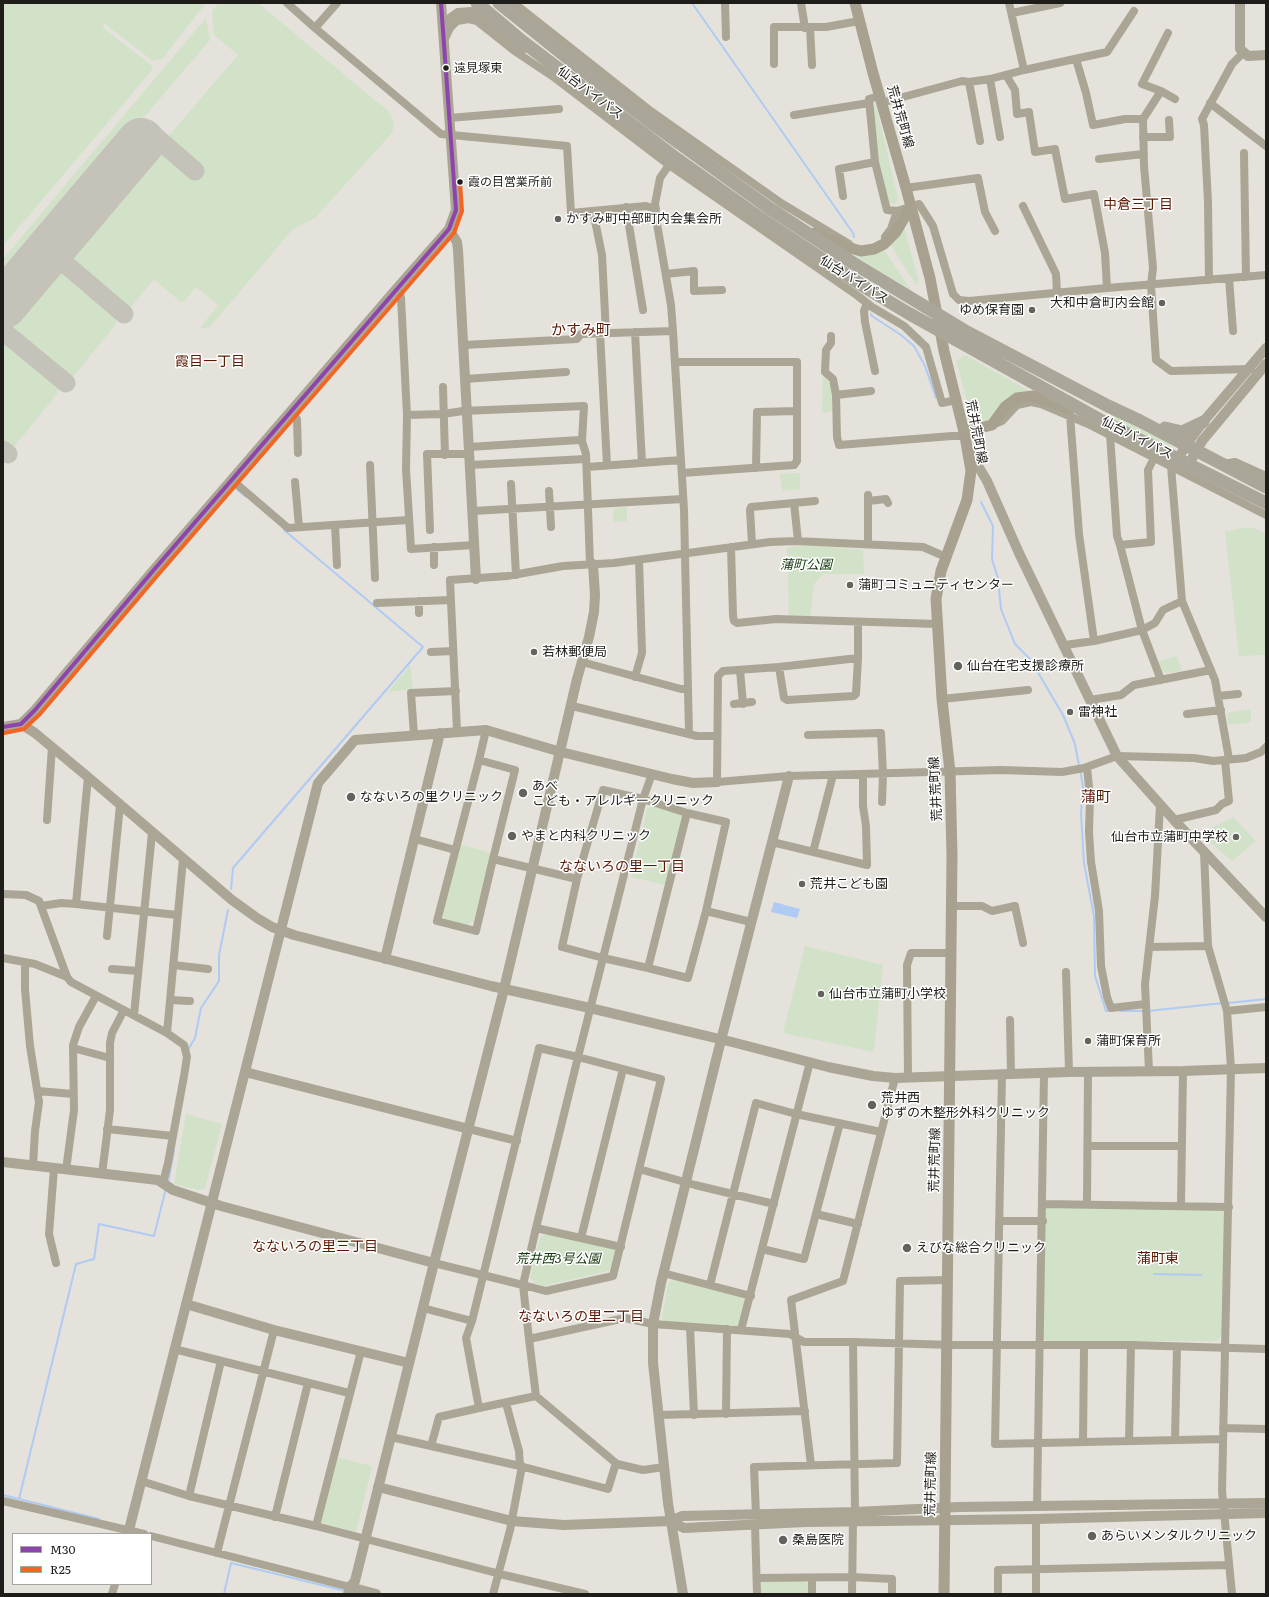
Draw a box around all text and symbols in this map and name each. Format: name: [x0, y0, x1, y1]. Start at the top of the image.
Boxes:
place label: 遠見塚東: [454, 61, 502, 75]
marker: 遠見塚東: [441, 63, 451, 73]
street label: 仙台バイパス: [554, 63, 626, 123]
street label: 荒井荒町線: [884, 84, 916, 150]
place label: 霞の目営業所前: [468, 175, 552, 189]
marker: 霞の目営業所前: [455, 177, 465, 187]
district label: 中倉三丁目: [1103, 197, 1173, 213]
place label: かすみ町中部町内会集会所: [566, 211, 722, 227]
marker: かすみ町中部町内会集会所: [553, 214, 563, 224]
street label: 仙台バイパス: [817, 253, 891, 307]
place label: 大和中倉町内会館: [1050, 295, 1154, 311]
marker: 大和中倉町内会館: [1157, 298, 1167, 308]
place label: ゆめ保育園: [959, 302, 1024, 318]
marker: ゆめ保育園: [1027, 305, 1037, 315]
district label: かすみ町: [551, 322, 611, 340]
district label: 霞目一丁目: [175, 354, 245, 370]
street label: 荒井荒町線: [962, 399, 990, 465]
street label: 仙台バイパス: [1099, 413, 1175, 463]
park label: 蒲町公園: [780, 557, 832, 573]
place label: 蒲町コミュニティセンター: [858, 577, 1014, 593]
marker: 蒲町コミュニティセンター: [845, 580, 855, 590]
place label: 若林郵便局: [542, 644, 607, 660]
marker: 若林郵便局: [529, 647, 539, 657]
place label: 仙台在宅支援診療所: [967, 658, 1084, 674]
marker: 仙台在宅支援診療所: [952, 660, 964, 672]
place label: 雷神社: [1078, 704, 1117, 720]
marker: 雷神社: [1065, 707, 1075, 717]
street label: 荒井荒町線: [927, 756, 945, 822]
place label: あべ こども・アレルギークリニック: [532, 778, 714, 809]
marker: あべ こども・アレルギークリニック: [517, 787, 529, 799]
place label: なないろの里クリニック: [360, 789, 503, 805]
district label: 蒲町: [1081, 789, 1111, 807]
marker: なないろの里クリニック: [345, 791, 357, 803]
place label: やまと内科クリニック: [521, 828, 651, 844]
place label: 仙台市立蒲町中学校: [1111, 829, 1228, 845]
marker: やまと内科クリニック: [506, 830, 518, 842]
marker: 仙台市立蒲町中学校: [1231, 832, 1241, 842]
district label: なないろの里一丁目: [559, 859, 685, 875]
place label: 荒井こども園: [810, 876, 888, 892]
marker: 荒井こども園: [797, 879, 807, 889]
place label: 仙台市立蒲町小学校: [829, 986, 946, 1002]
marker: 仙台市立蒲町小学校: [816, 989, 826, 999]
place label: 蒲町保育所: [1096, 1033, 1161, 1049]
marker: 蒲町保育所: [1083, 1036, 1093, 1046]
place label: 荒井西 ゆずの木整形外科クリニック: [881, 1090, 1050, 1121]
marker: 荒井西 ゆずの木整形外科クリニック: [866, 1099, 878, 1111]
street label: 荒井荒町線: [927, 1127, 943, 1193]
district label: なないろの里三丁目: [252, 1239, 378, 1255]
place label: えびな総合クリニック: [916, 1240, 1046, 1256]
marker: えびな総合クリニック: [901, 1242, 913, 1254]
park label: 荒井西3号公園: [516, 1251, 600, 1267]
district label: 蒲町東: [1137, 1251, 1179, 1267]
district label: なないろの里二丁目: [518, 1309, 644, 1325]
street label: 荒井荒町線: [923, 1451, 939, 1517]
place label: あらいメンタルクリニック: [1101, 1528, 1257, 1544]
marker: あらいメンタルクリニック: [1086, 1530, 1098, 1542]
place label: 桑島医院: [792, 1532, 844, 1548]
legend: [12, 1533, 152, 1585]
marker: 桑島医院: [777, 1534, 789, 1546]
text: M30: [50, 1540, 75, 1558]
text: R25: [50, 1560, 71, 1578]

